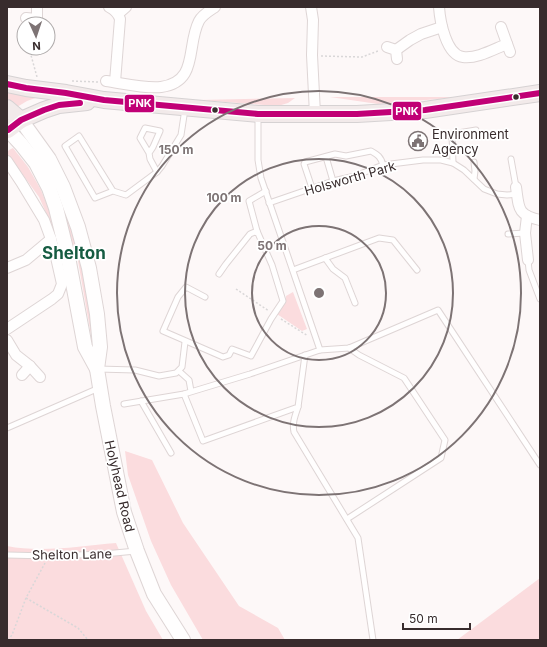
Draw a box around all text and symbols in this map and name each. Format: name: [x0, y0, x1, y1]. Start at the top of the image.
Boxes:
north arrow: [16, 16, 56, 56]
text: N: [32, 39, 41, 53]
unlabelled marker: [511, 92, 521, 102]
line badge: PNK: [124, 94, 155, 113]
text: PNK: [128, 96, 152, 110]
line badge: PNK: [392, 101, 422, 121]
text: PNK: [395, 104, 419, 118]
unlabelled marker: [210, 105, 220, 115]
place label: Environment Agency: [432, 126, 509, 157]
public building icon: Environment Agency: [407, 130, 429, 152]
text: 150 m: [159, 142, 193, 157]
street label: Holsworth Park: [303, 157, 397, 199]
text: 100 m: [206, 190, 242, 205]
text: 50 m: [257, 238, 287, 253]
district label: Shelton: [42, 243, 106, 263]
centre of rings: [312, 286, 326, 300]
street label: Holyhead Road: [102, 439, 138, 533]
street label: Shelton Lane: [32, 545, 112, 563]
scale bar: [403, 605, 470, 631]
text: 50 m: [409, 611, 438, 626]

